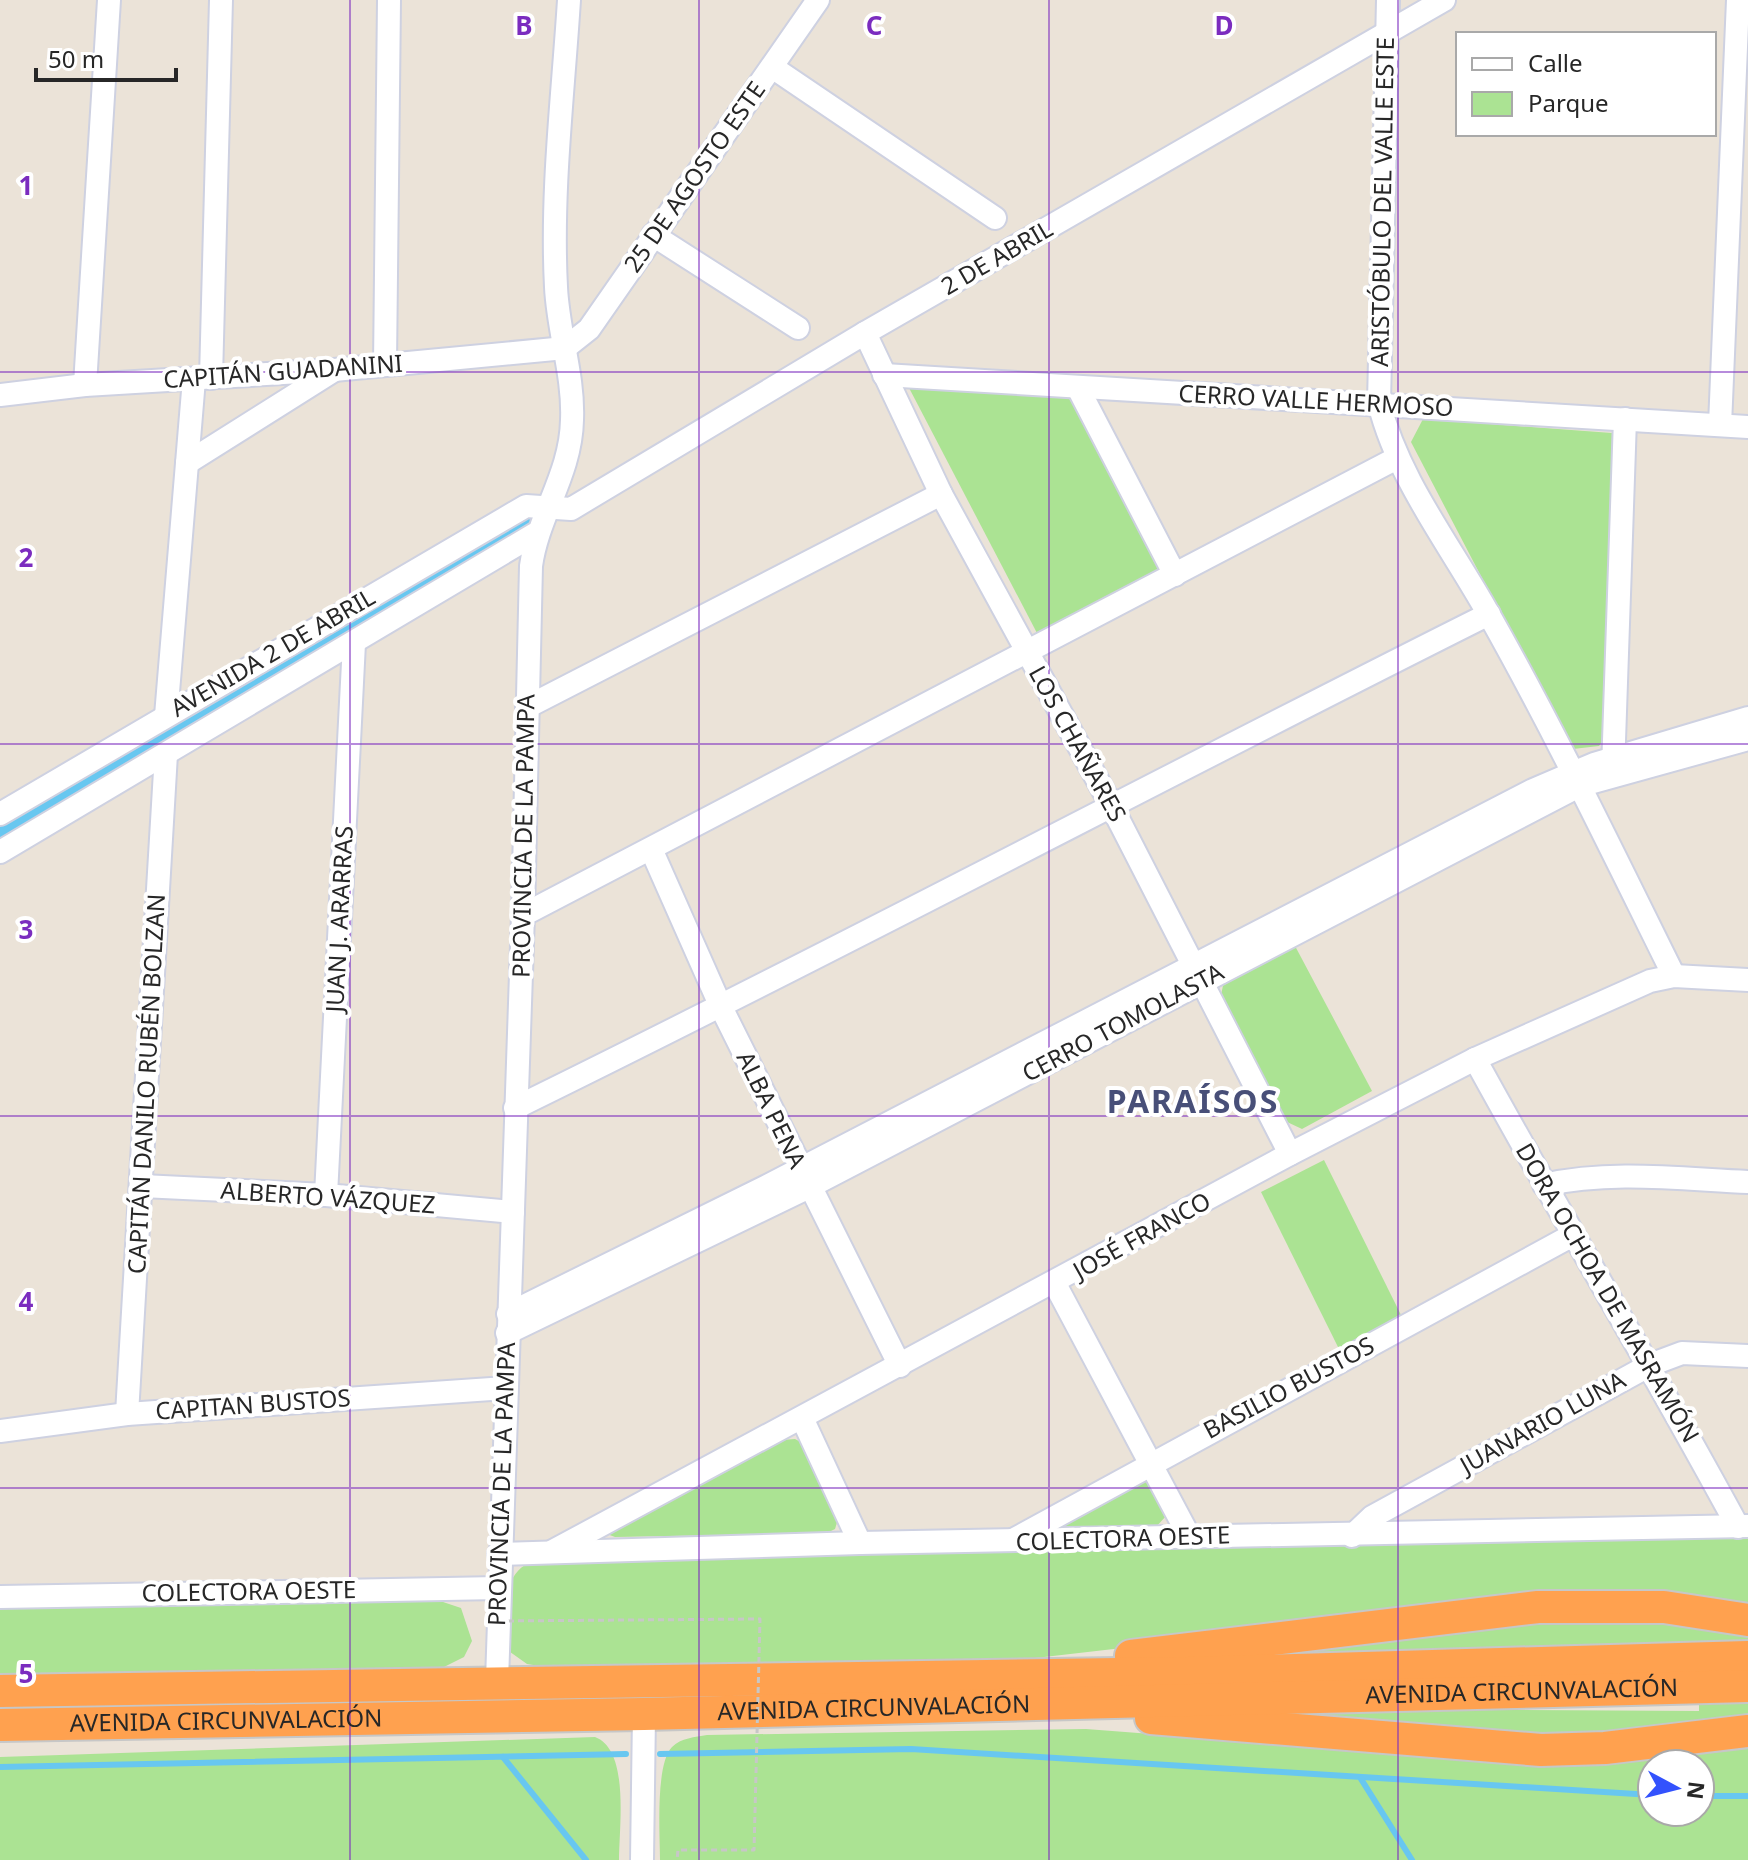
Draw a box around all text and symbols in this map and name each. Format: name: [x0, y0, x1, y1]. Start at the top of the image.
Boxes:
text: B: [515, 7, 533, 43]
text: C: [866, 7, 882, 43]
text: D: [1214, 7, 1234, 43]
scale bar: [36, 32, 176, 82]
legend: [1456, 32, 1716, 136]
street label: ARISTÓBULO DEL VALLE ESTE: [1362, 37, 1401, 367]
text: 50 m: [48, 42, 104, 75]
text: Calle: [1528, 46, 1583, 79]
street label: 25 DE AGOSTO ESTE: [615, 74, 772, 278]
text: Parque: [1528, 86, 1609, 119]
text: 1: [19, 167, 33, 203]
street label: 2 DE ABRIL: [934, 211, 1058, 302]
street label: CAPITÁN GUADANINI: [162, 346, 404, 395]
street label: CERRO VALLE HERMOSO: [1178, 376, 1454, 423]
text: 2: [19, 539, 34, 575]
street label: AVENIDA 2 DE ABRIL: [164, 580, 380, 724]
street label: LOS CHAÑARES: [1022, 659, 1135, 827]
street label: PROVINCIA DE LA PAMPA: [504, 693, 541, 978]
street label: JUAN J. ARARRAS: [317, 825, 360, 1015]
street label: CAPITÁN DANILO RUBÉN BOLZAN: [119, 893, 172, 1275]
text: 3: [19, 911, 33, 947]
street label: CERRO TOMOLASTA: [1016, 954, 1229, 1089]
street label: ALBA PENA: [730, 1045, 815, 1174]
district label: PARAÍSOS: [1107, 1079, 1279, 1122]
street label: DORA OCHOA DE MASRAMÓN: [1509, 1136, 1708, 1448]
street label: ALBERTO VÁZQUEZ: [220, 1173, 437, 1220]
street label: JOSÉ FRANCO: [1065, 1183, 1216, 1287]
text: 4: [19, 1283, 34, 1319]
street label: BASILIO BUSTOS: [1197, 1328, 1380, 1446]
street label: PROVINCIA DE LA PAMPA: [479, 1341, 522, 1626]
street label: JUANARIO LUNA: [1452, 1362, 1631, 1482]
street label: CAPITAN BUSTOS: [154, 1380, 352, 1427]
street label: COLECTORA OESTE: [1015, 1517, 1231, 1558]
street label: COLECTORA OESTE: [141, 1572, 357, 1609]
text: 5: [19, 1655, 33, 1691]
street label: AVENIDA CIRCUNVALACIÓN: [1365, 1670, 1678, 1711]
street label: AVENIDA CIRCUNVALACIÓN: [717, 1686, 1031, 1727]
street label: AVENIDA CIRCUNVALACIÓN: [69, 1700, 383, 1739]
north arrow: [1636, 1748, 1716, 1828]
text: N: [1681, 1780, 1713, 1801]

